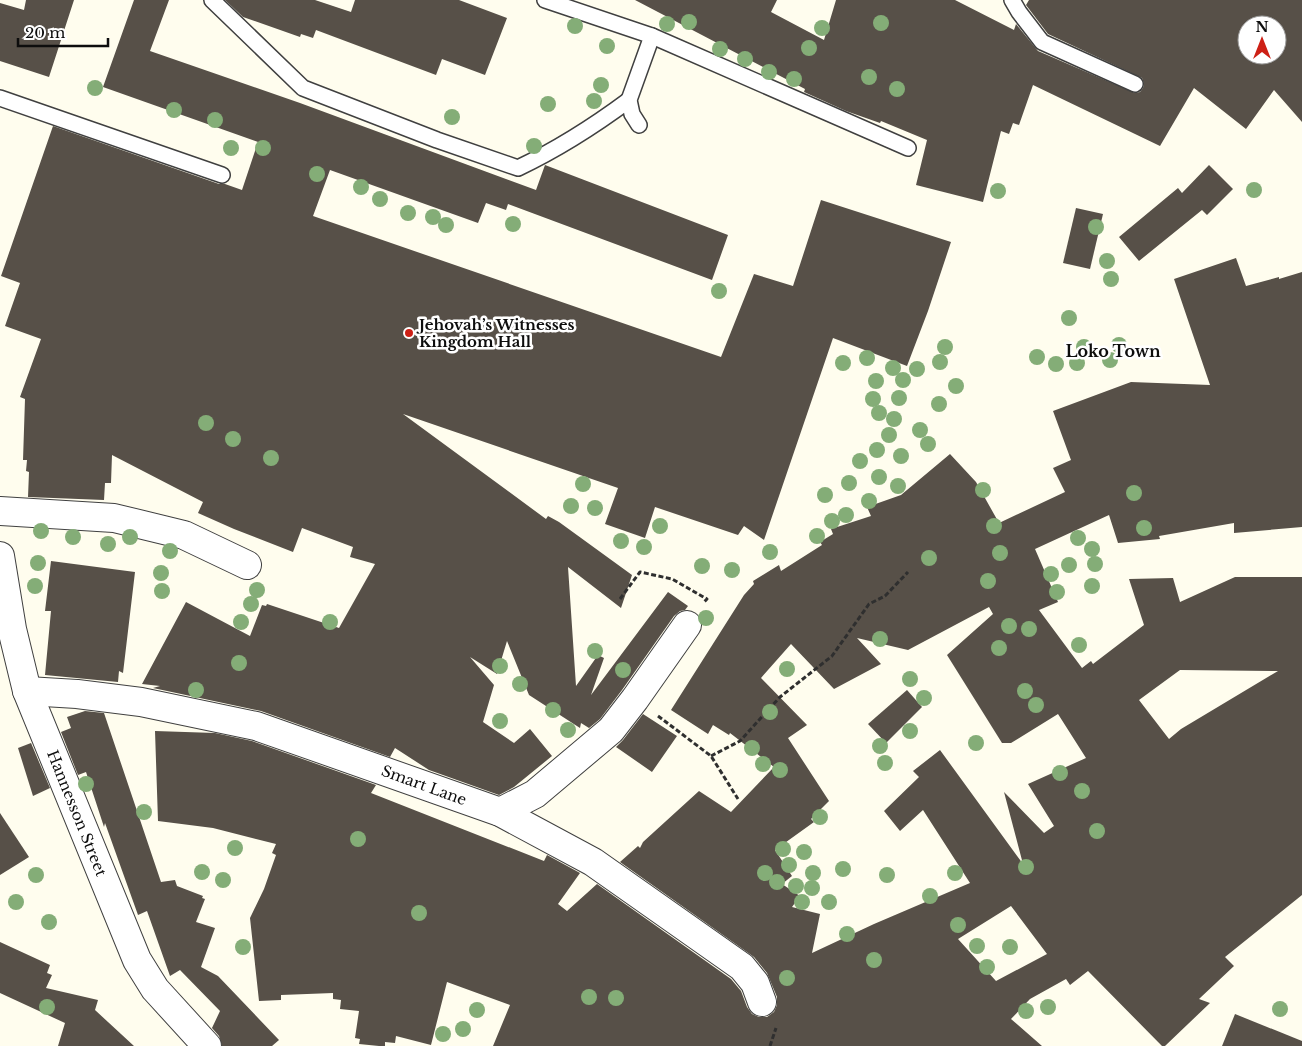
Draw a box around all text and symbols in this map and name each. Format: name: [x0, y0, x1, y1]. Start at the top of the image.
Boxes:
scale bar: [18, 15, 108, 47]
north arrow: [1237, 15, 1287, 65]
text: N: [1255, 18, 1269, 36]
text: 20 m: [25, 23, 65, 42]
place label: Jehovah’s Witnesses Kingdom Hall: [416, 315, 574, 351]
marker: Jehovah’s Witnesses Kingdom Hall: [403, 327, 415, 339]
district label: Loko Town: [1065, 341, 1161, 361]
street label: Hannesson Street: [43, 747, 111, 879]
street label: Smart Lane: [379, 761, 469, 809]

